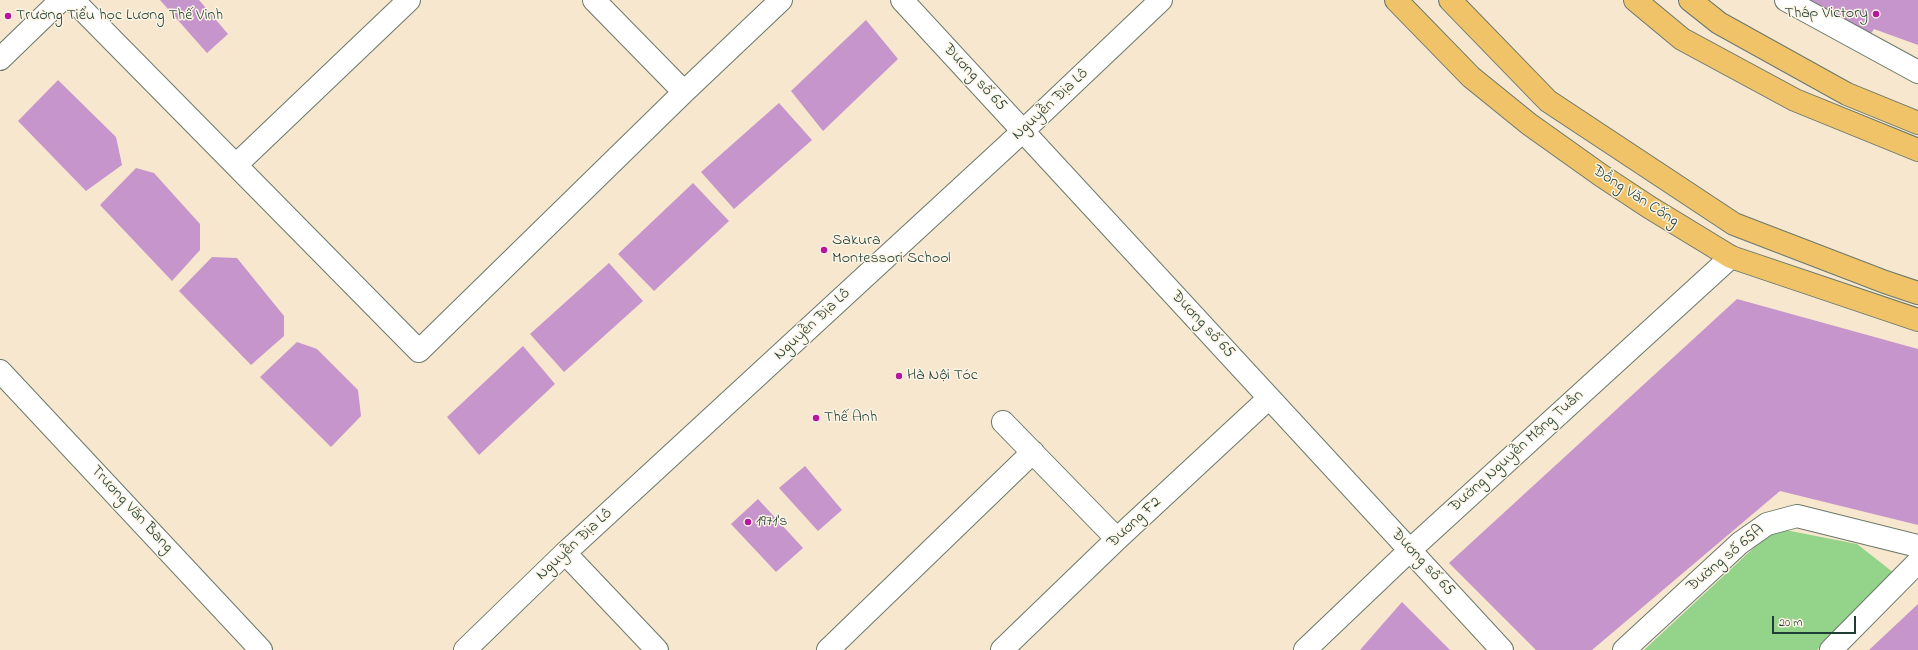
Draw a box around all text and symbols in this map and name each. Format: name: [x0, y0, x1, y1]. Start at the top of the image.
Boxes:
place label: Tháp Victory: [1785, 4, 1868, 24]
place label: Trường Tiểu học Lương Thế Vinh: [16, 6, 223, 26]
marker: Tháp Victory: [1871, 9, 1881, 19]
marker: Trường Tiểu học Lương Thế Vinh: [3, 11, 13, 21]
street label: Đương số 65: [938, 40, 1010, 116]
street label: Nguyễn Địa Lô: [1009, 65, 1093, 145]
street label: Đồng Văn Cống: [1588, 162, 1682, 232]
place label: Sakura Montessori School: [832, 231, 951, 269]
marker: Sakura Montessori School: [819, 245, 829, 255]
street label: Nguyễn Địa Lô: [771, 285, 855, 365]
street label: Đương số 65: [1166, 287, 1238, 363]
place label: Hà Nội Tóc: [907, 366, 978, 386]
marker: Hà Nội Tóc: [894, 371, 904, 381]
street label: Đường Nguyễn Mộng Tuân: [1446, 387, 1588, 517]
place label: Thế Anh: [824, 408, 877, 428]
marker: Thế Anh: [811, 413, 821, 423]
street label: Trương Văn Bang: [86, 462, 176, 558]
street label: Đương F2: [1104, 493, 1166, 553]
street label: Nguyễn Địa Lô: [533, 505, 617, 585]
place label: 1971's: [756, 512, 787, 532]
marker: 1971's: [743, 517, 753, 527]
street label: Đường số 65A: [1684, 521, 1768, 597]
street label: Đương số 65: [1386, 525, 1458, 601]
scale bar: [1774, 608, 1858, 634]
text: 20 m: [1779, 614, 1802, 632]

